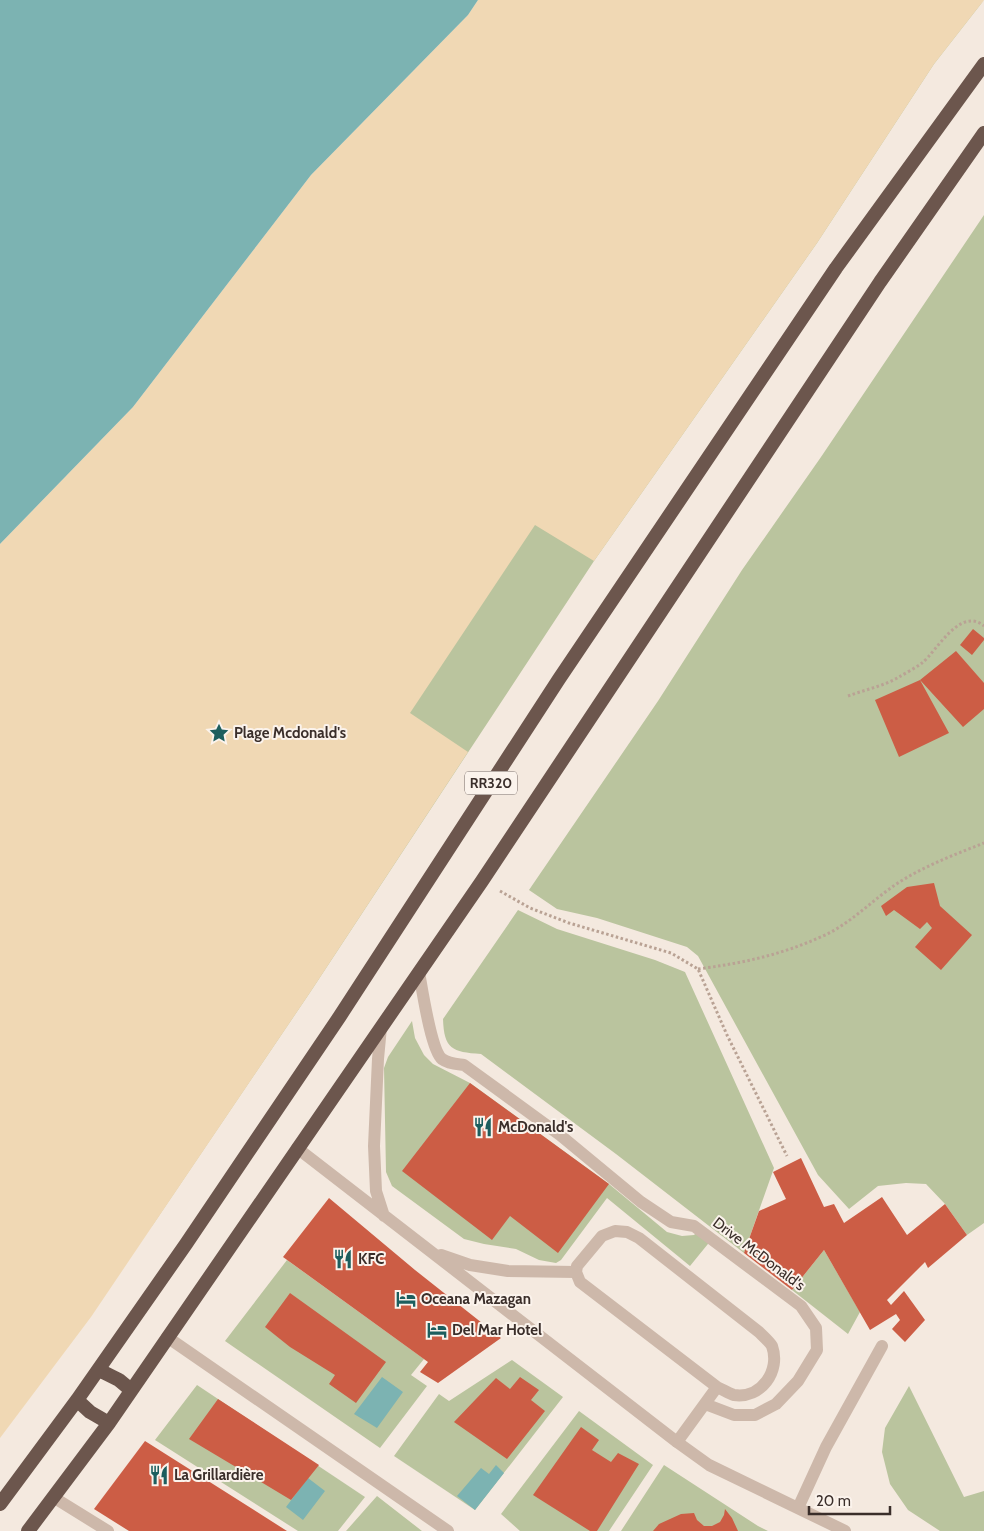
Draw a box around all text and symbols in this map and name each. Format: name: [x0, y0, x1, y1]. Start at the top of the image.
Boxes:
place icon: Plage Mcdonald's: [208, 722, 230, 744]
place label: Plage Mcdonald's: [234, 724, 346, 742]
road number: RR320: [465, 771, 517, 794]
restaurant icon: McDonald's: [472, 1116, 494, 1138]
place label: McDonald's: [498, 1118, 573, 1136]
street label: Drive McDonald's: [709, 1213, 809, 1295]
restaurant icon: KFC: [332, 1248, 354, 1270]
place label: KFC: [358, 1250, 384, 1268]
hotel icon: Oceana Mazagan: [395, 1288, 417, 1310]
place label: Oceana Mazagan: [421, 1290, 531, 1308]
hotel icon: Del Mar Hotel: [426, 1319, 448, 1341]
place label: Del Mar Hotel: [452, 1321, 542, 1339]
restaurant icon: La Grillardière: [148, 1464, 170, 1486]
place label: La Grillardière: [174, 1466, 264, 1484]
scale bar: [809, 1484, 890, 1516]
text: 20 m: [816, 1492, 851, 1510]

